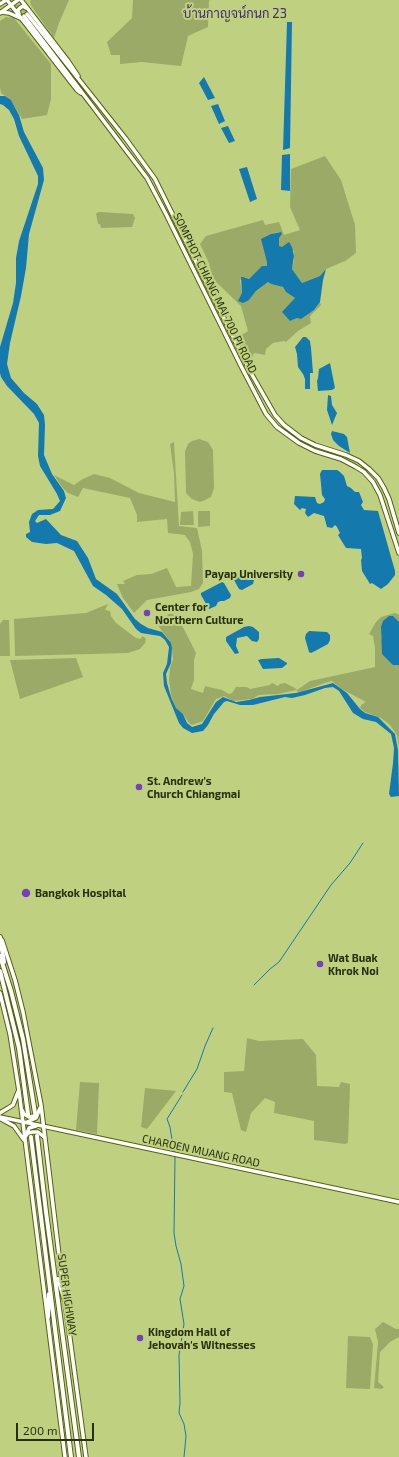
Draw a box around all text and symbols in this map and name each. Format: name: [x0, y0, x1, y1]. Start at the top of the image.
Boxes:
district label: บ้านกาญจน์กนก 23: [183, 6, 287, 22]
street label: SOMPHOT CHIANG MAI 700 PI ROAD: [170, 211, 260, 375]
place label: Payap University: [205, 567, 293, 581]
marker: Payap University: [296, 569, 306, 579]
place label: Center for Northern Culture: [155, 600, 243, 626]
marker: Center for Northern Culture: [142, 608, 152, 618]
place label: St. Andrew's Church Chiangmai: [147, 774, 240, 800]
marker: St. Andrew's Church Chiangmai: [134, 782, 144, 792]
place label: Bangkok Hospital: [35, 886, 126, 900]
marker: Bangkok Hospital: [20, 887, 32, 899]
place label: Wat Buak Khrok Noi: [328, 951, 379, 977]
marker: Wat Buak Khrok Noi: [315, 959, 325, 969]
street label: CHAROEN MUANG ROAD: [141, 1132, 261, 1170]
street label: SUPER HIGHWAY: [55, 1253, 79, 1337]
place label: Kingdom Hall of Jehovah's Witnesses: [148, 1325, 256, 1351]
marker: Kingdom Hall of Jehovah's Witnesses: [135, 1333, 145, 1343]
scale bar: [18, 1415, 96, 1441]
text: 200 m: [23, 1423, 57, 1437]

